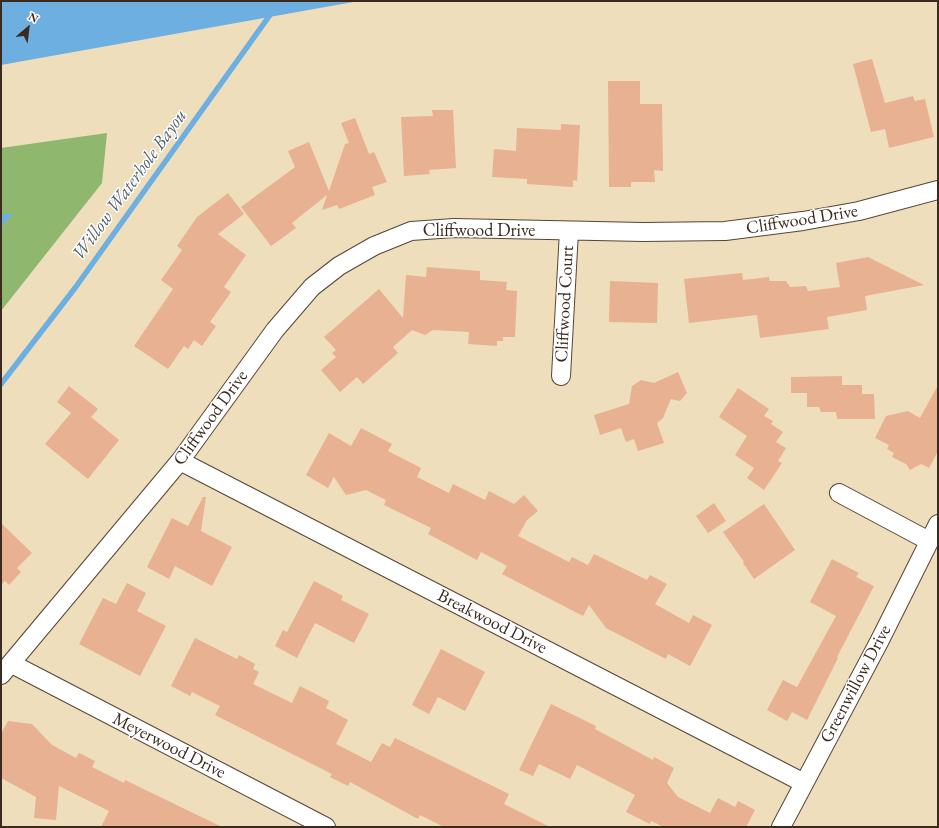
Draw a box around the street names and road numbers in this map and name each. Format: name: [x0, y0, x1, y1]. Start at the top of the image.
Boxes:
street label: Cliffwood Drive: [745, 201, 859, 239]
street label: Cliffwood Drive: [423, 220, 535, 242]
street label: Cliffwood Court: [551, 245, 579, 363]
street label: Cliffwood Drive: [169, 366, 253, 470]
street label: Breakwood Drive: [434, 585, 550, 659]
street label: Greenwillow Drive: [816, 621, 896, 747]
street label: Meyerwood Drive: [109, 708, 229, 784]

